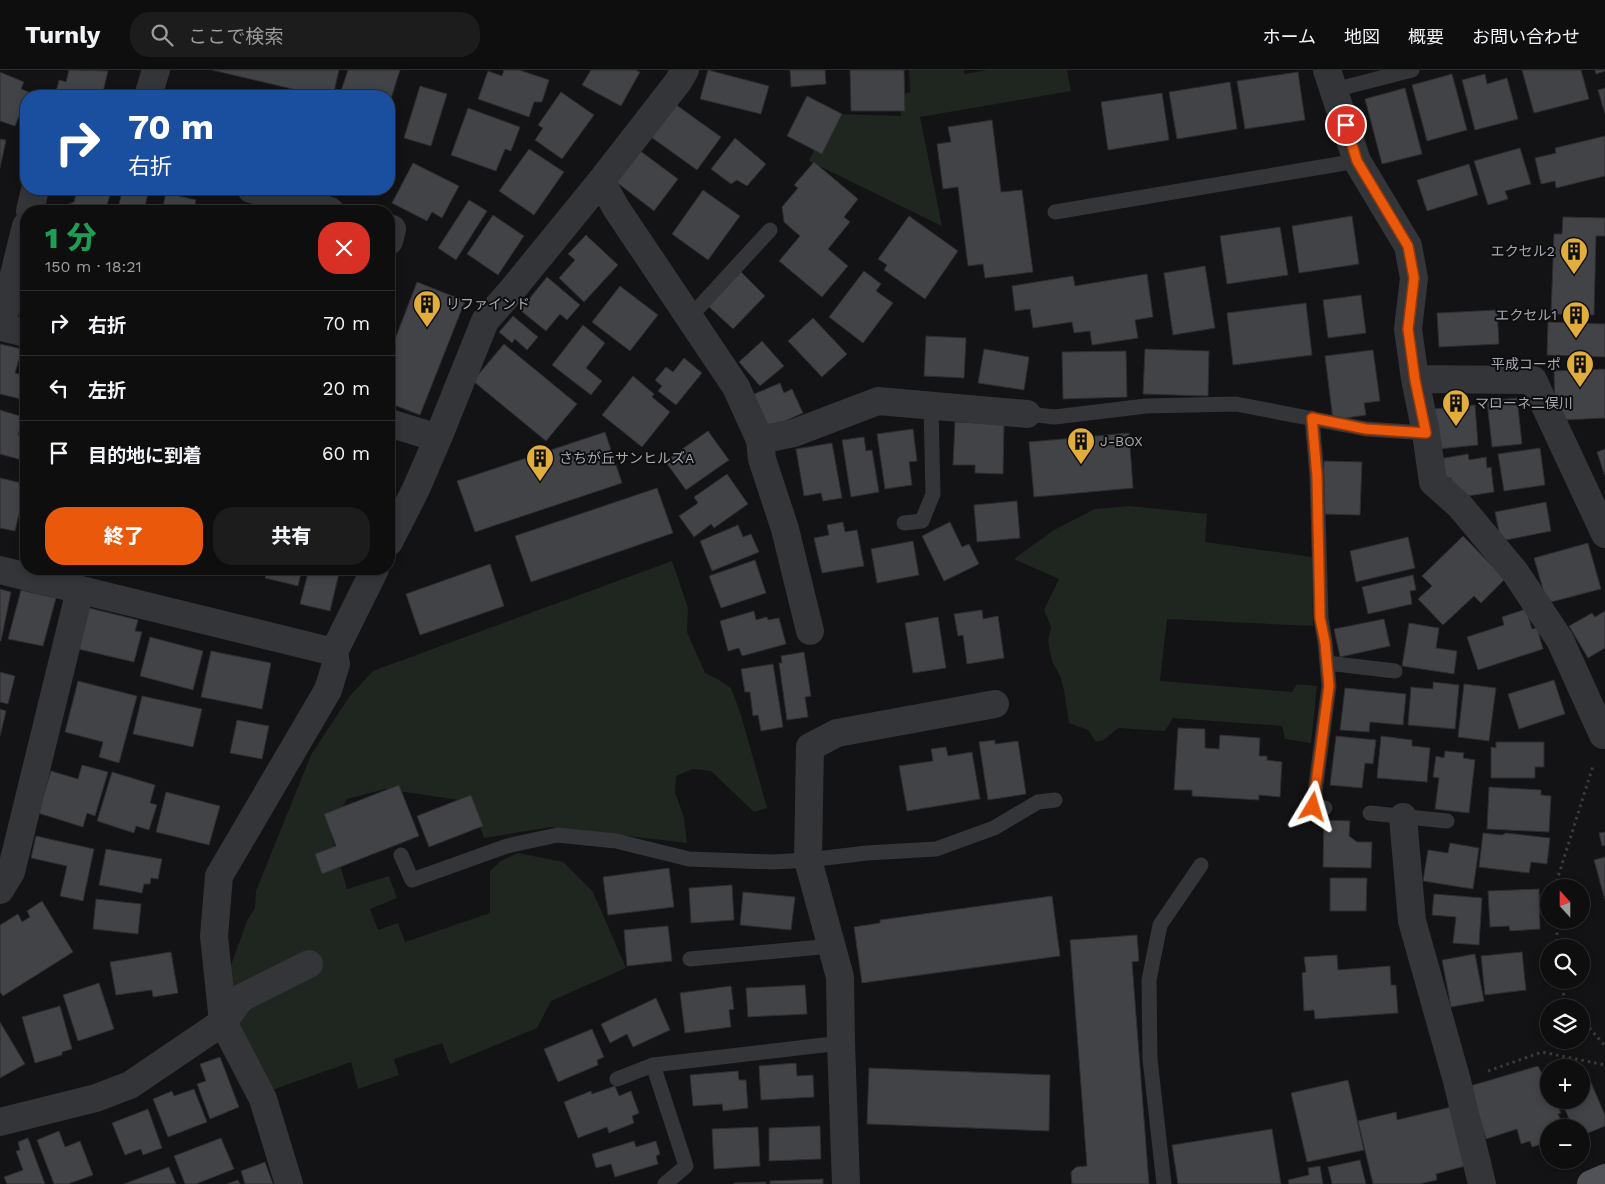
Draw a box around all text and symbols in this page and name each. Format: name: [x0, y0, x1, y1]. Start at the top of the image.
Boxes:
search box: [130, 12, 480, 57]
text: Turnly: [25, 21, 100, 49]
icon: search: [148, 21, 176, 49]
text: ここで検索: [188, 25, 283, 48]
text: ホーム: [1263, 26, 1316, 47]
text: 地図: [1344, 26, 1380, 47]
text: 概要: [1408, 26, 1444, 47]
text: お問い合わせ: [1472, 26, 1580, 47]
pin: [1325, 104, 1367, 146]
text: 70 m: [128, 106, 214, 148]
icon: right: [45, 110, 110, 175]
icon: arrive: [1332, 111, 1360, 139]
text: 右折: [128, 154, 172, 179]
text: 1 分: [45, 220, 96, 255]
button: close: [318, 222, 370, 274]
building icon: エクセル2: [1559, 236, 1589, 275]
place label: エクセル2: [1491, 243, 1555, 259]
text: 150 m · 18:21: [45, 257, 142, 276]
building icon: リファインド: [412, 289, 442, 328]
place label: リファインド: [446, 296, 530, 312]
building icon: エクセル1: [1561, 300, 1591, 339]
place label: エクセル1: [1496, 307, 1557, 323]
icon: right: [45, 309, 73, 337]
text: 70 m: [323, 312, 370, 335]
text: 右折: [88, 314, 126, 337]
building icon: 平成コーポ: [1565, 349, 1595, 388]
place label: 平成コーポ: [1491, 356, 1561, 372]
icon: left: [45, 374, 73, 402]
text: 20 m: [323, 377, 370, 400]
text: 左折: [88, 379, 126, 402]
building icon: マローネ二俣川: [1441, 388, 1471, 427]
place label: マローネ二俣川: [1475, 395, 1573, 411]
building icon: J-BOX: [1066, 426, 1096, 465]
place label: J-BOX: [1100, 433, 1143, 449]
icon: arrive: [45, 439, 73, 467]
text: 60 m: [322, 442, 370, 465]
building icon: さちが丘サンヒルズA: [525, 443, 555, 482]
text: 目的地に到着: [88, 444, 202, 467]
place label: さちが丘サンヒルズA: [559, 450, 694, 466]
button: 終了: [45, 507, 203, 565]
button: 共有: [213, 507, 370, 565]
position arrow: [1286, 780, 1338, 832]
north arrow: [1540, 879, 1590, 929]
map controls: [1540, 879, 1590, 1169]
button: search: [1540, 939, 1590, 989]
button: layers: [1540, 999, 1590, 1049]
button: +: [1540, 1059, 1590, 1109]
button: −: [1540, 1119, 1590, 1169]

